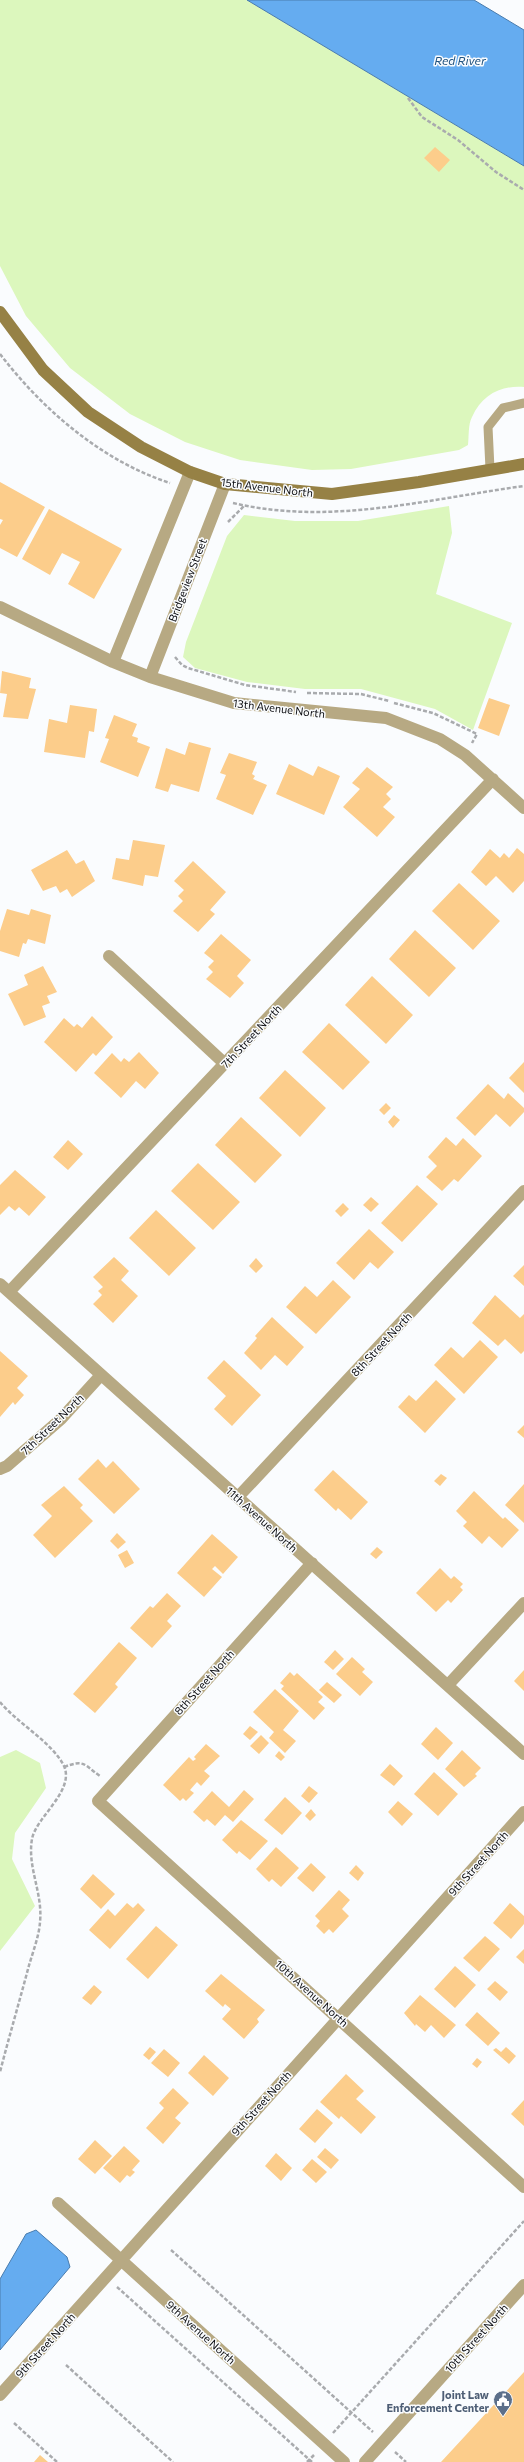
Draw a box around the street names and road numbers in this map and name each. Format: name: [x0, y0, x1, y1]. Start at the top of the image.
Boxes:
street label: 15th Avenue North: [220, 475, 314, 499]
street label: Bridgeview Street: [165, 536, 209, 624]
street label: 13th Avenue North: [232, 696, 326, 720]
street label: 7th Street North: [218, 1002, 284, 1070]
street label: 8th Street North: [348, 1309, 414, 1379]
street label: 7th Street North: [18, 1391, 86, 1457]
street label: 11th Avenue North: [224, 1484, 300, 1554]
street label: 8th Street North: [171, 1647, 237, 1717]
street label: 9th Street North: [445, 1828, 511, 1898]
street label: 10th Avenue North: [273, 1957, 351, 2029]
street label: 9th Street North: [228, 2068, 294, 2138]
street label: 9th Avenue North: [164, 2298, 238, 2366]
street label: 10th Street North: [442, 2301, 510, 2375]
street label: 9th Street North: [12, 2310, 78, 2380]

